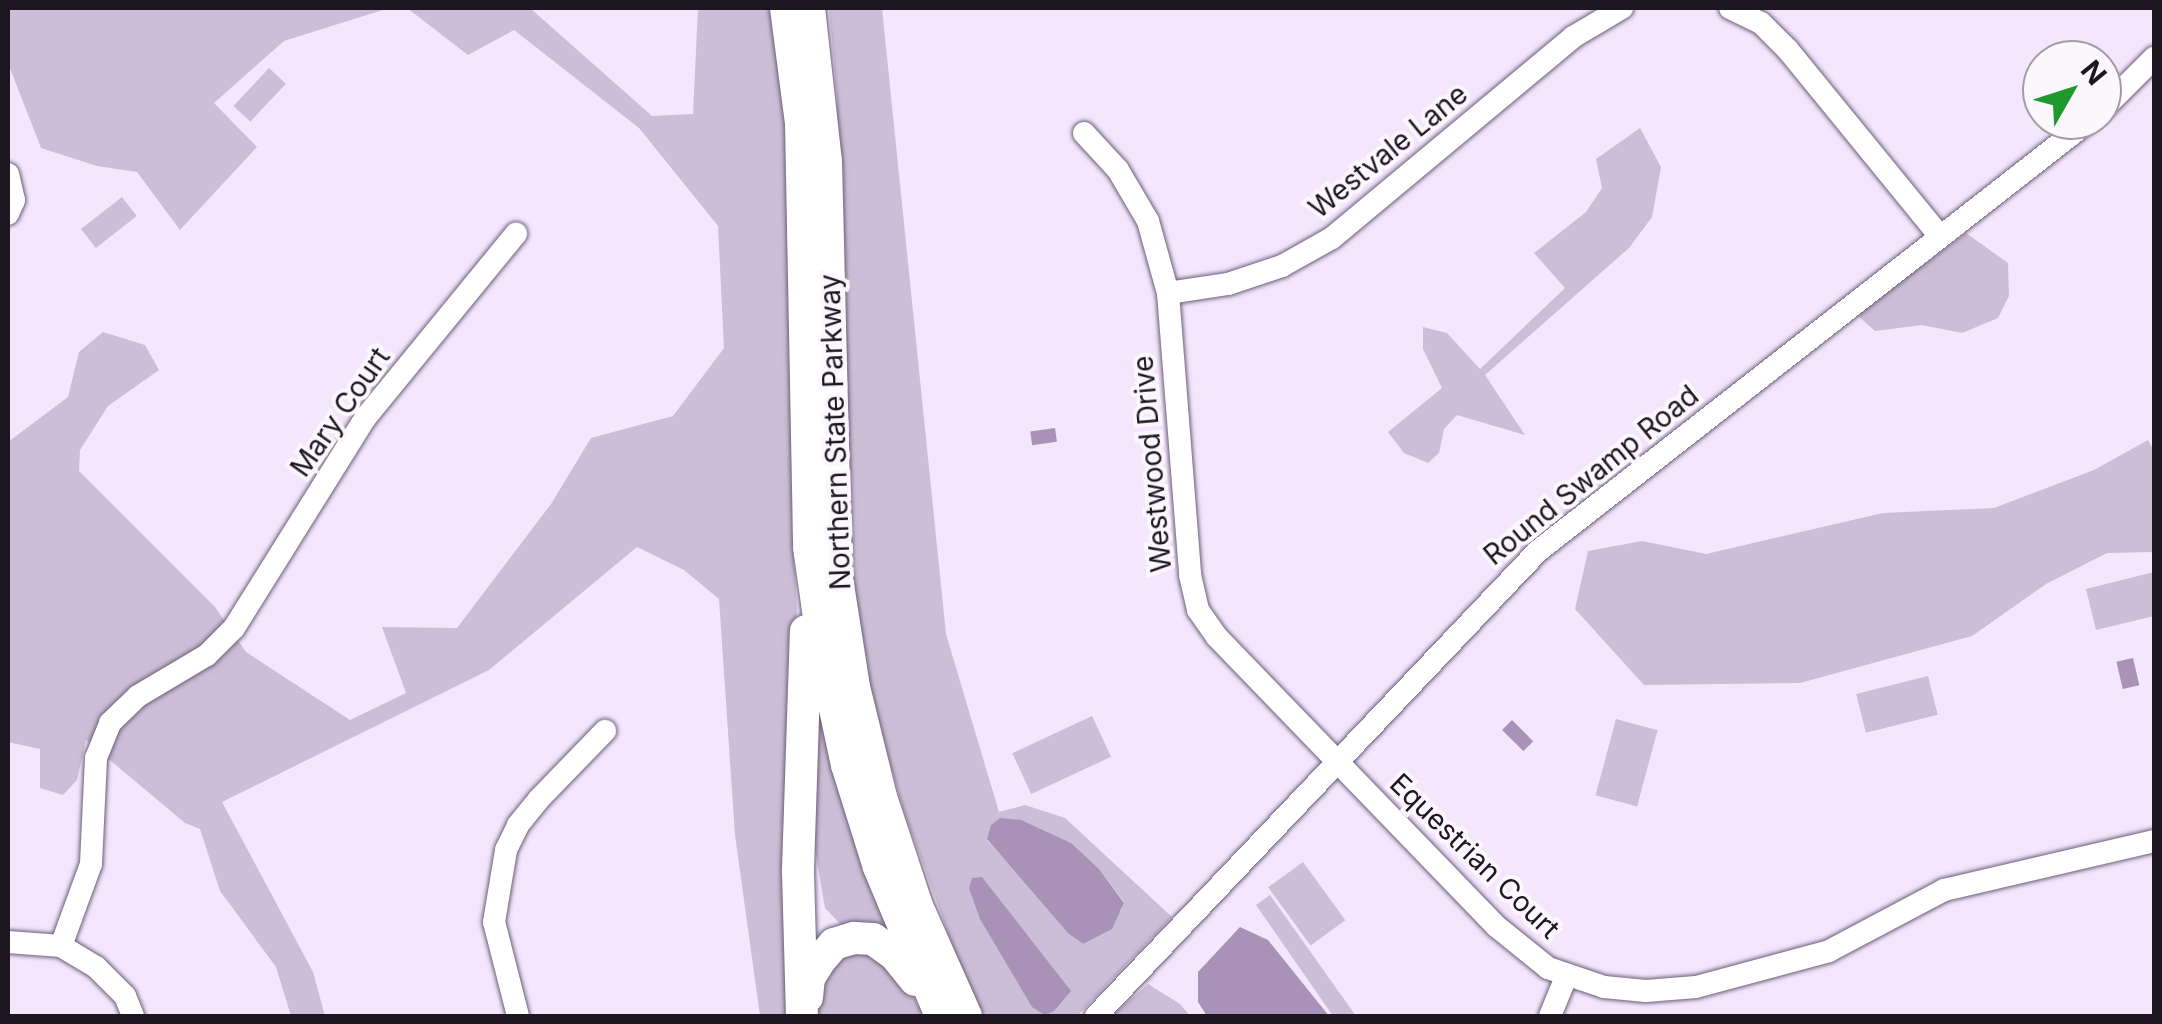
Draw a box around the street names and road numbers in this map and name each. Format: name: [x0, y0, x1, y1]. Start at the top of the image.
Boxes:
street label: Westvale Lane: [1302, 77, 1474, 225]
street label: Northern State Parkway: [813, 273, 857, 591]
street label: Mary Court: [283, 341, 397, 483]
street label: Westwood Drive: [1126, 354, 1178, 574]
street label: Round Swamp Road: [1477, 378, 1705, 572]
street label: Equestrian Court: [1383, 767, 1567, 945]

